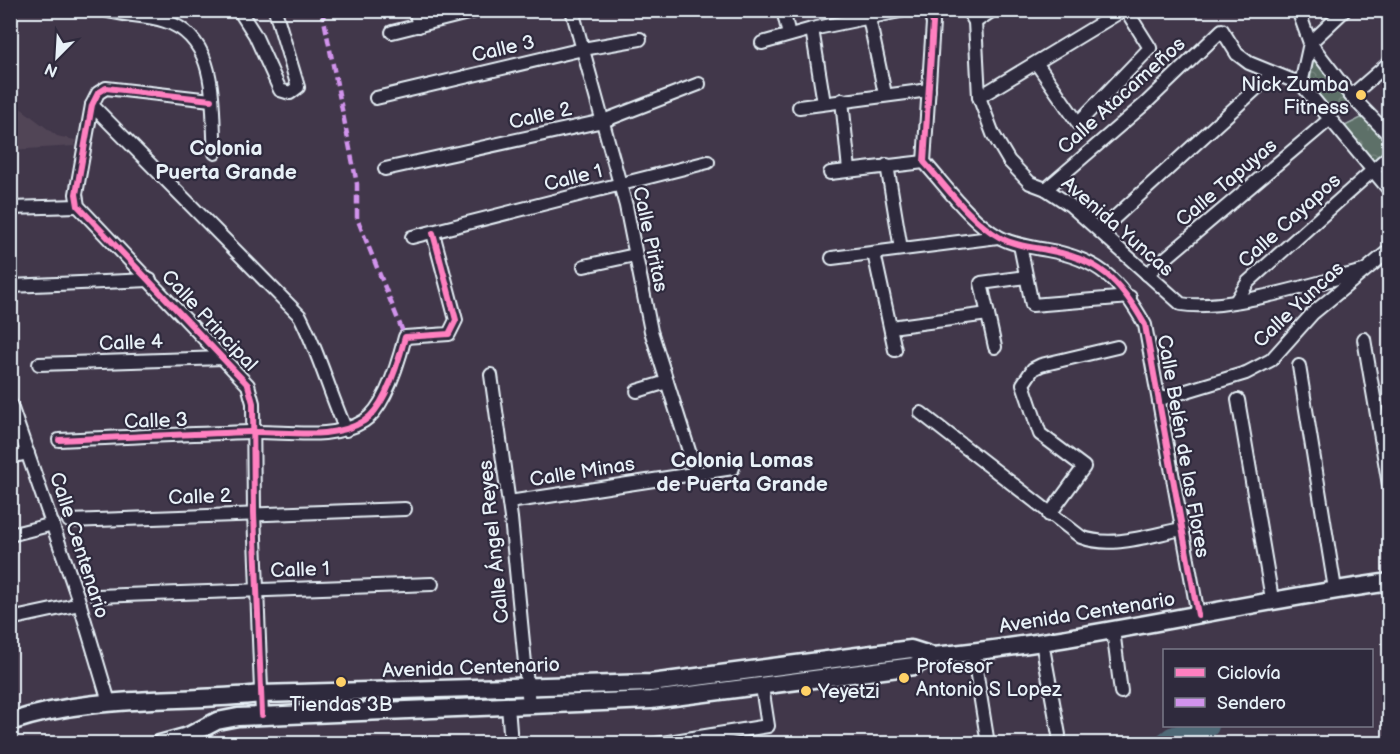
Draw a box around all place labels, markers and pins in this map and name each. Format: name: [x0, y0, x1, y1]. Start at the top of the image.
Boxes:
place label: Nick Zumba Fitness: [1241, 73, 1349, 120]
marker: Nick Zumba Fitness: [1354, 88, 1368, 102]
place label: Profesor Antonio S Lopez: [916, 655, 1062, 702]
marker: Profesor Antonio S Lopez: [897, 671, 911, 685]
marker: Tiendas 3B: [334, 675, 348, 689]
place label: Yeyetzi: [817, 680, 880, 704]
marker: Yeyetzi: [799, 684, 813, 698]
place label: Tiendas 3B: [289, 693, 393, 717]

